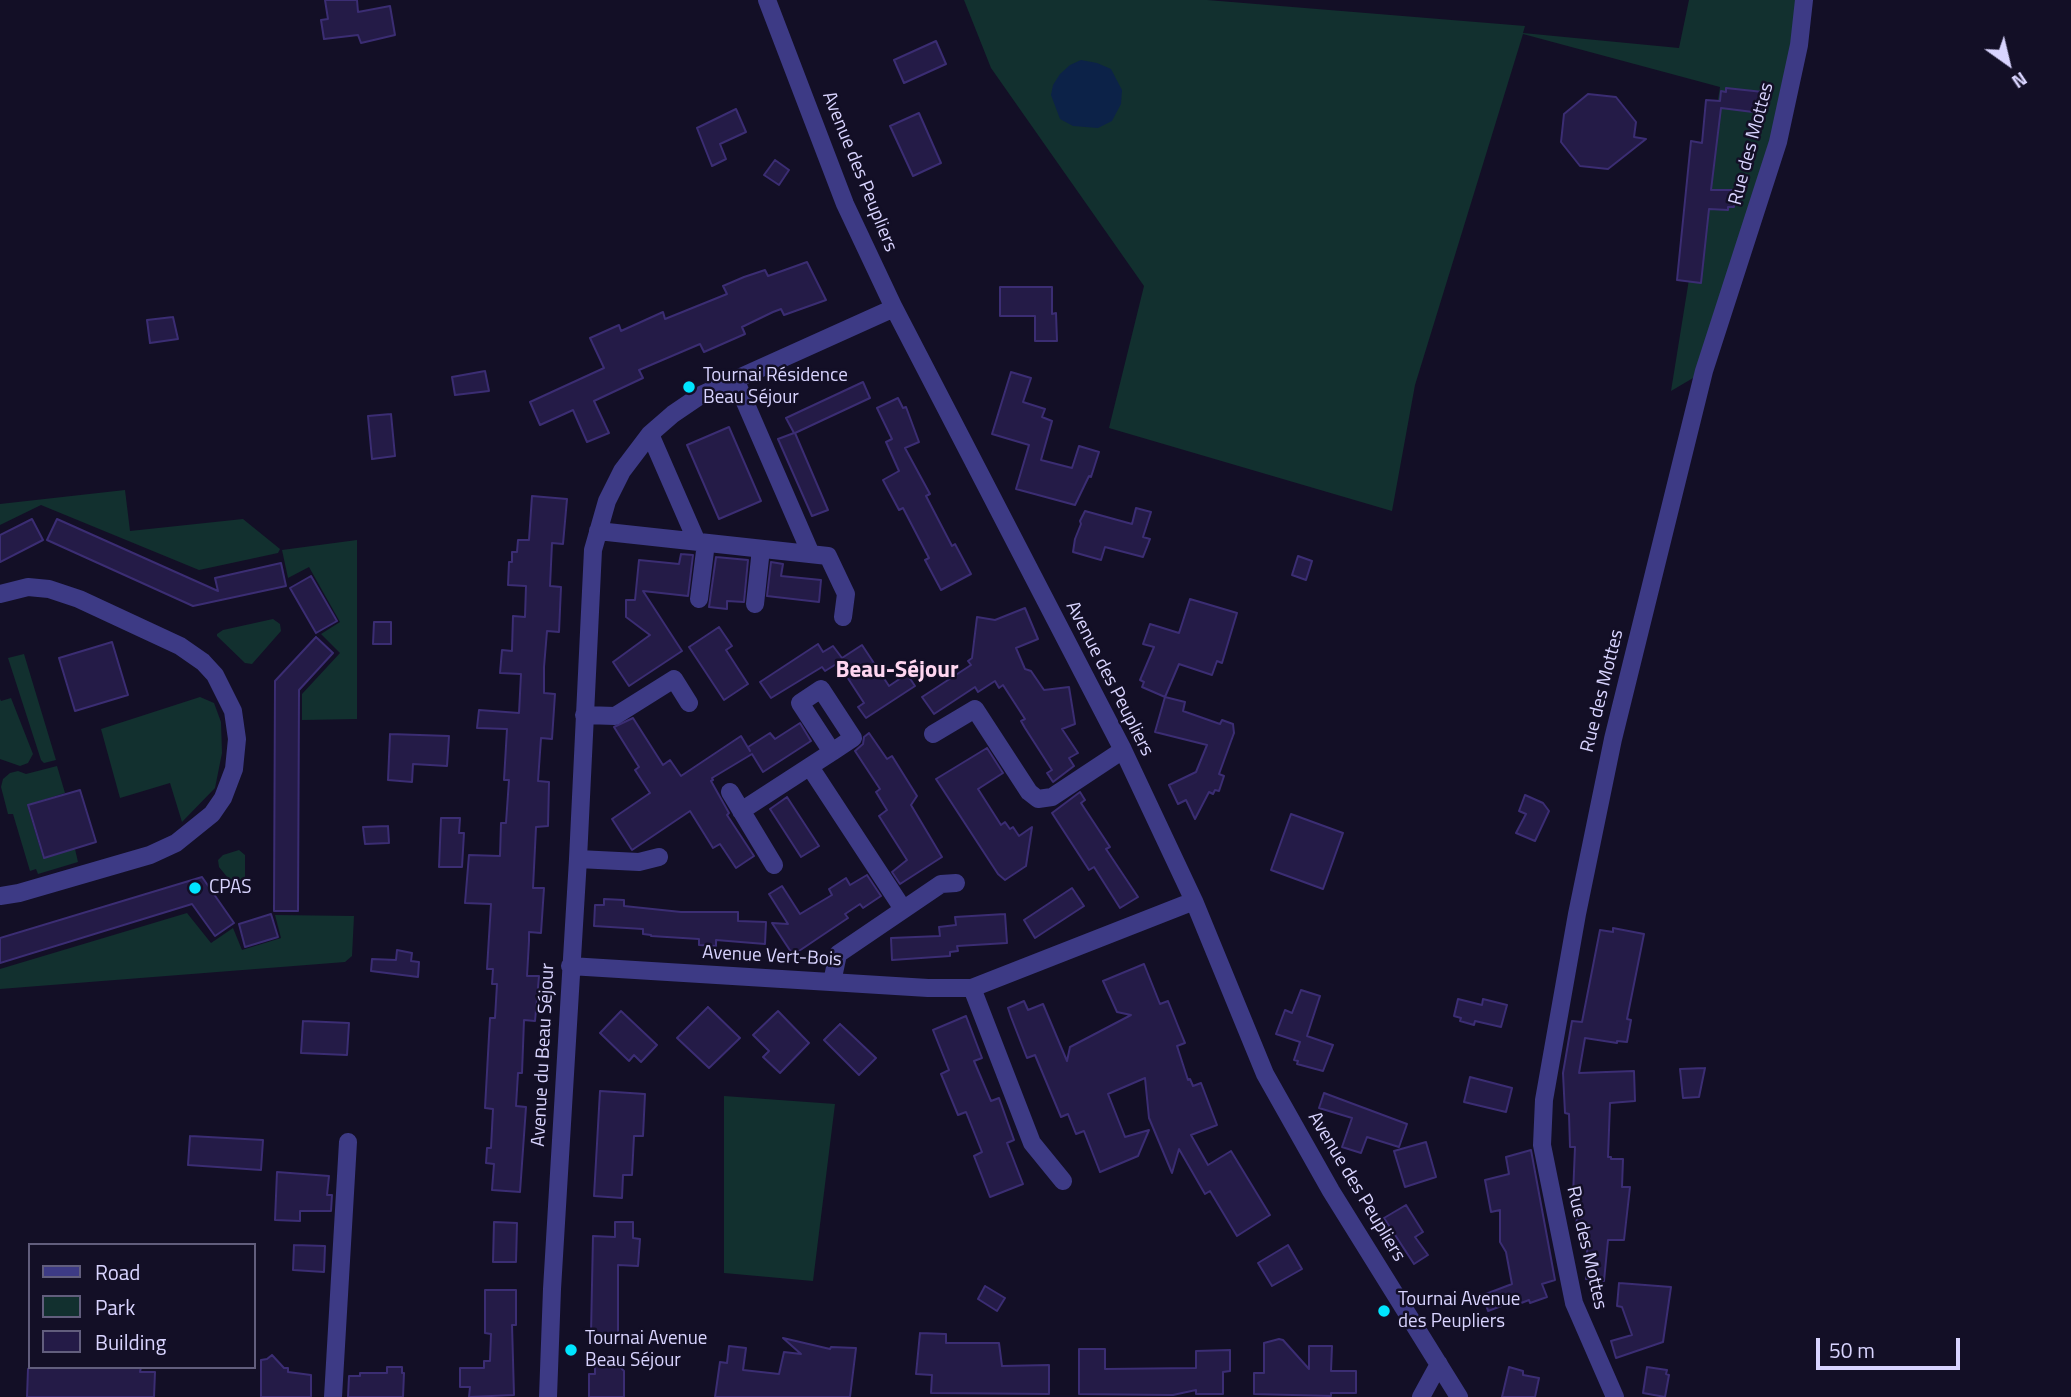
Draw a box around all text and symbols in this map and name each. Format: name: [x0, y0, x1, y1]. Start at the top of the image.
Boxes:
north arrow: [1973, 28, 2043, 98]
text: N: [2006, 65, 2034, 97]
street label: Rue des Mottes: [1725, 80, 1779, 208]
street label: Avenue des Peupliers: [816, 89, 902, 255]
place label: Tournai Résidence Beau Séjour: [703, 365, 848, 409]
marker: Tournai Résidence Beau Séjour: [681, 379, 697, 395]
street label: Avenue des Peupliers: [1060, 598, 1158, 760]
street label: Rue des Mottes: [1577, 627, 1629, 755]
district label: Beau-Séjour: [836, 657, 958, 685]
place label: CPAS: [209, 877, 252, 899]
marker: CPAS: [187, 880, 203, 896]
street label: Avenue Vert-Bois: [702, 942, 842, 972]
street label: Avenue du Beau Séjour: [528, 963, 560, 1147]
street label: Avenue des Peupliers: [1302, 1108, 1410, 1266]
street label: Rue des Mottes: [1561, 1184, 1611, 1312]
legend: [28, 1243, 256, 1369]
text: Road: [95, 1256, 140, 1288]
place label: Tournai Avenue des Peupliers: [1398, 1289, 1520, 1333]
text: Park: [95, 1291, 135, 1323]
marker: Tournai Avenue des Peupliers: [1376, 1303, 1392, 1319]
scale bar: [1819, 1324, 1962, 1368]
text: Building: [95, 1326, 166, 1358]
place label: Tournai Avenue Beau Séjour: [585, 1328, 707, 1372]
text: 50 m: [1829, 1334, 1875, 1366]
marker: Tournai Avenue Beau Séjour: [563, 1342, 579, 1358]

